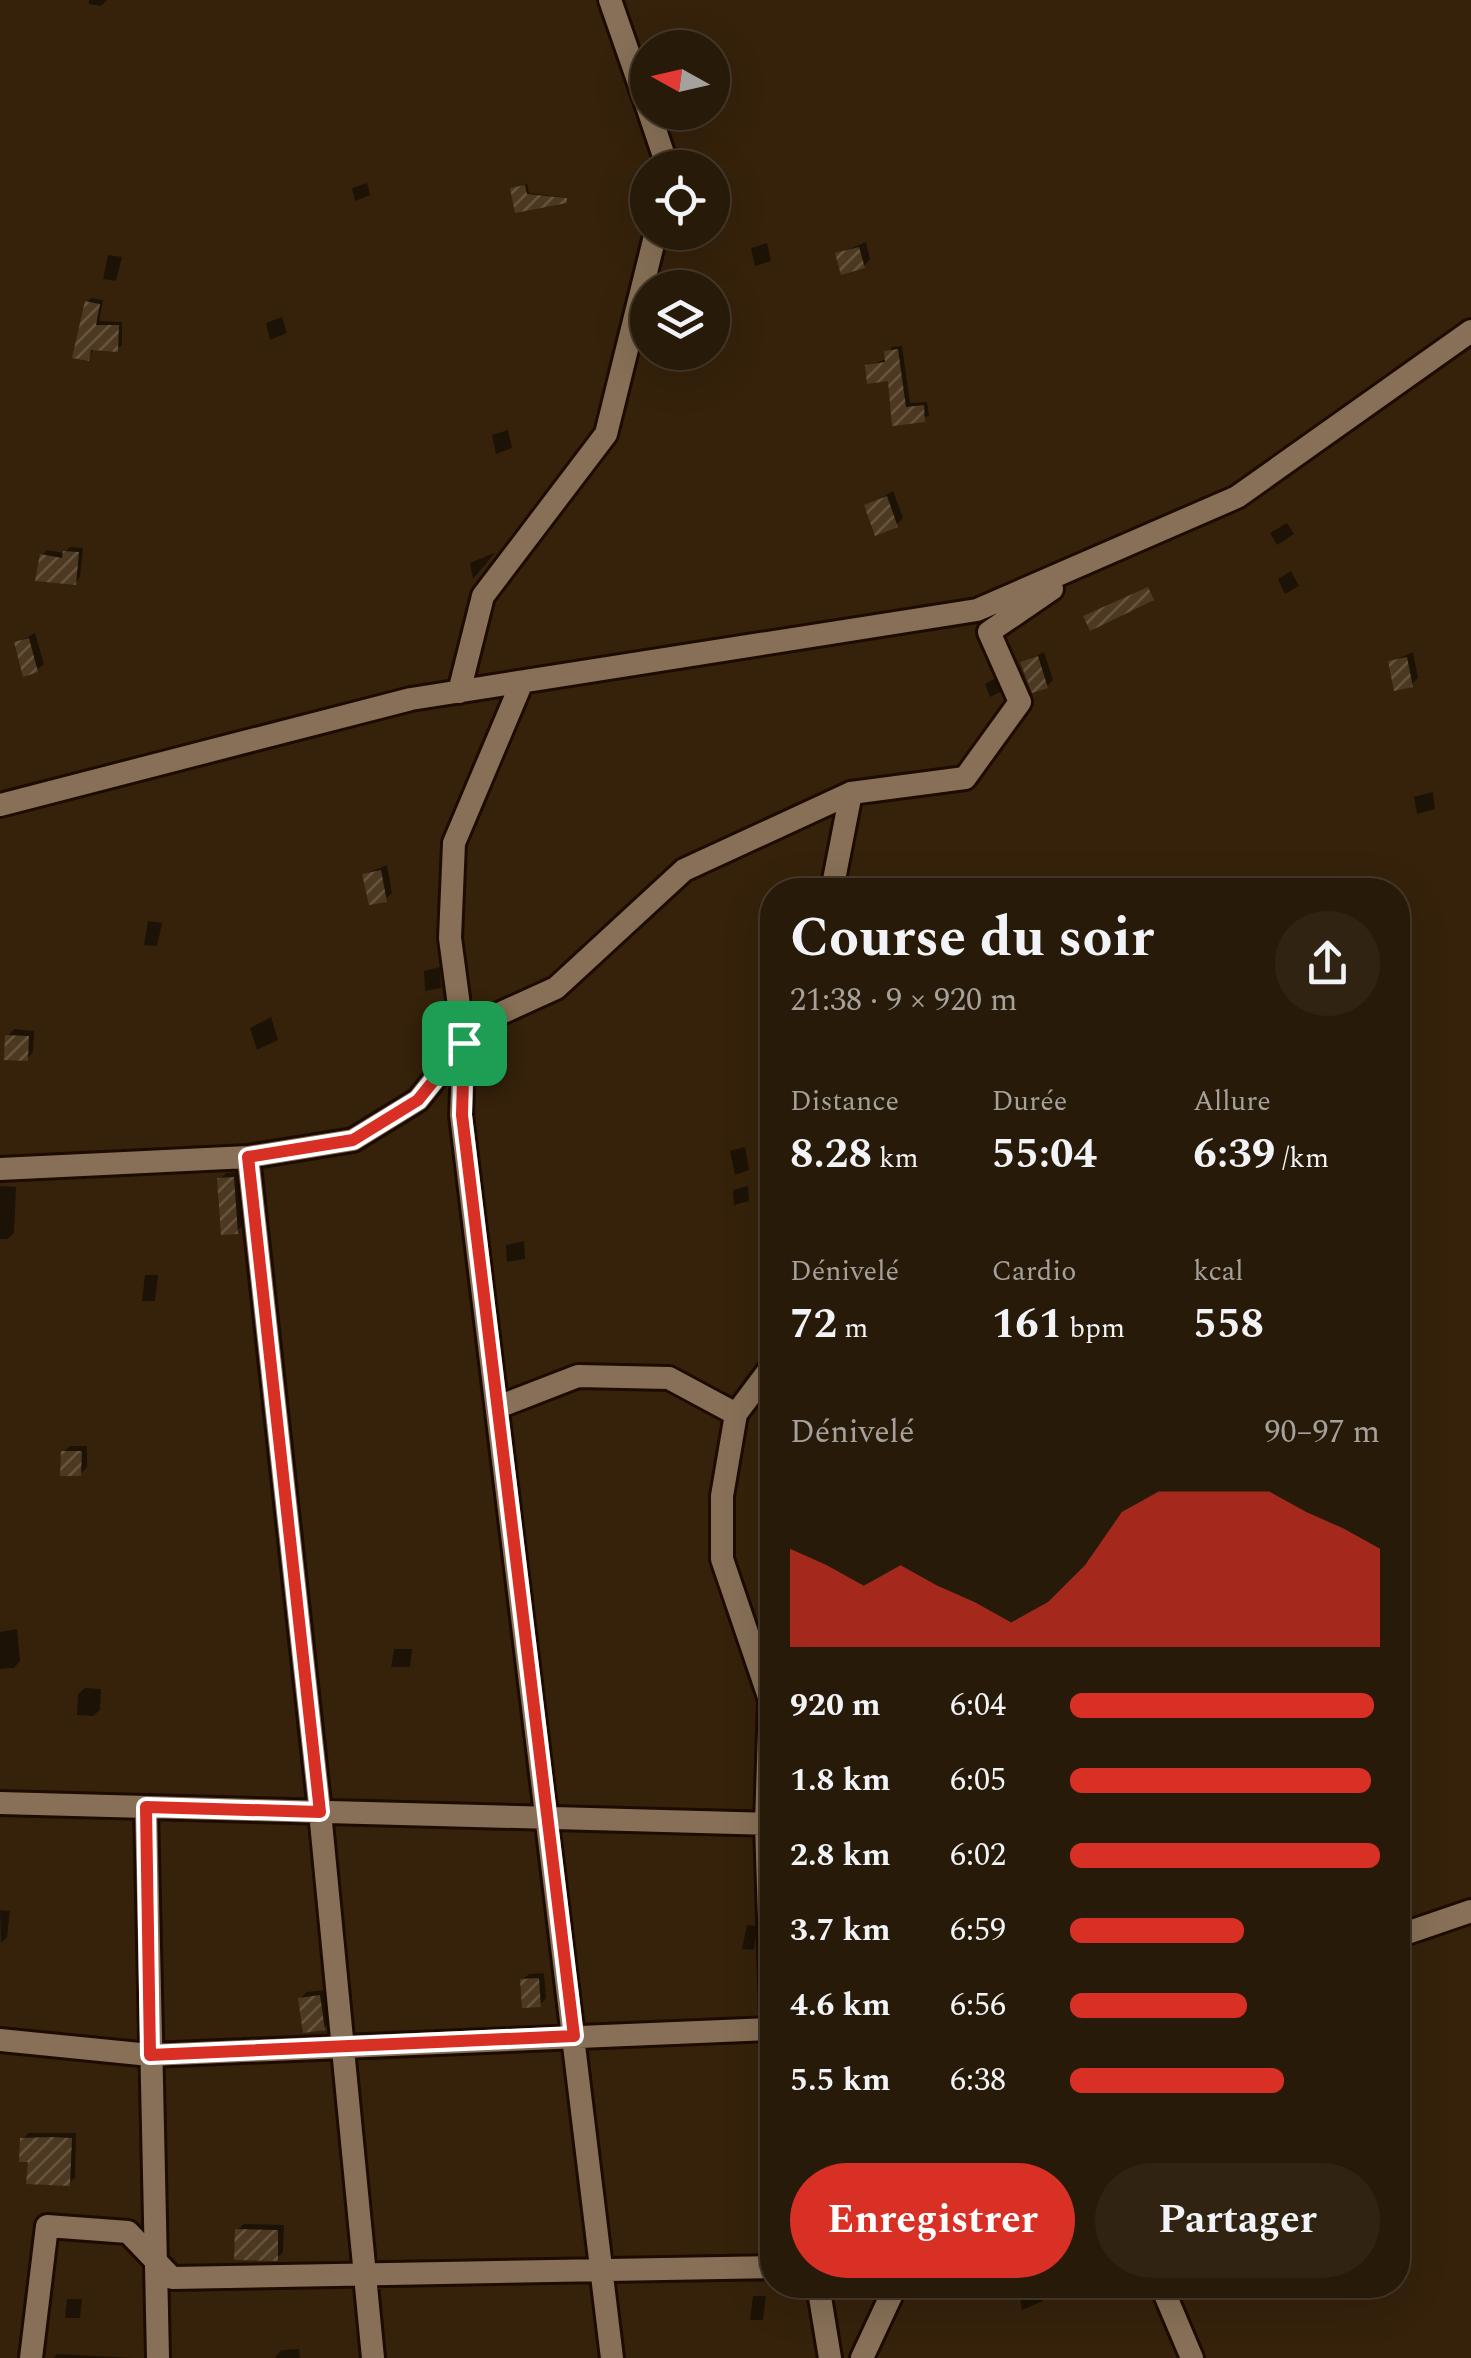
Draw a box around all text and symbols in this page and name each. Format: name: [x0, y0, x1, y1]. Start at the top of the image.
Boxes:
north arrow: [630, 30, 730, 130]
map controls: [630, 30, 730, 370]
button: locate: [630, 150, 730, 250]
button: layers: [630, 270, 730, 370]
text: Course du soir: [790, 897, 1154, 980]
button: share: [1275, 911, 1380, 1016]
text: 21:38 · 9 × 920 m: [790, 976, 1018, 1025]
pin: [422, 1001, 507, 1086]
icon: arrive: [437, 1016, 492, 1071]
text: Distance: [790, 1080, 899, 1123]
text: Durée: [992, 1080, 1067, 1123]
text: Allure: [1193, 1080, 1271, 1123]
text: 8.28: [790, 1123, 872, 1186]
text: 55:04: [992, 1123, 1097, 1186]
text: 6:39: [1193, 1123, 1275, 1186]
text: km: [872, 1137, 919, 1180]
text: /km: [1275, 1137, 1329, 1180]
text: Dénivelé: [790, 1250, 899, 1293]
text: Cardio: [992, 1250, 1076, 1293]
text: kcal: [1193, 1250, 1244, 1293]
text: 72: [790, 1293, 837, 1356]
text: 161: [992, 1293, 1062, 1356]
text: 558: [1193, 1293, 1264, 1356]
text: m: [837, 1307, 868, 1350]
text: bpm: [1062, 1307, 1125, 1350]
text: Dénivelé: [790, 1408, 915, 1457]
text: 90–97 m: [1264, 1408, 1380, 1457]
text: 920 m: [790, 1681, 881, 1730]
text: 6:04: [950, 1681, 1006, 1730]
text: 1.8 km: [790, 1756, 891, 1805]
text: 6:05: [950, 1756, 1006, 1805]
text: 2.8 km: [790, 1831, 891, 1880]
text: 6:02: [950, 1831, 1006, 1880]
text: 3.7 km: [790, 1906, 891, 1955]
text: 6:59: [950, 1906, 1006, 1955]
text: 4.6 km: [790, 1981, 891, 2030]
text: 6:56: [950, 1981, 1006, 2030]
text: 5.5 km: [790, 2056, 891, 2105]
text: 6:38: [950, 2056, 1006, 2105]
button: Enregistrer: [790, 2163, 1075, 2278]
button: Partager: [1095, 2163, 1380, 2278]

